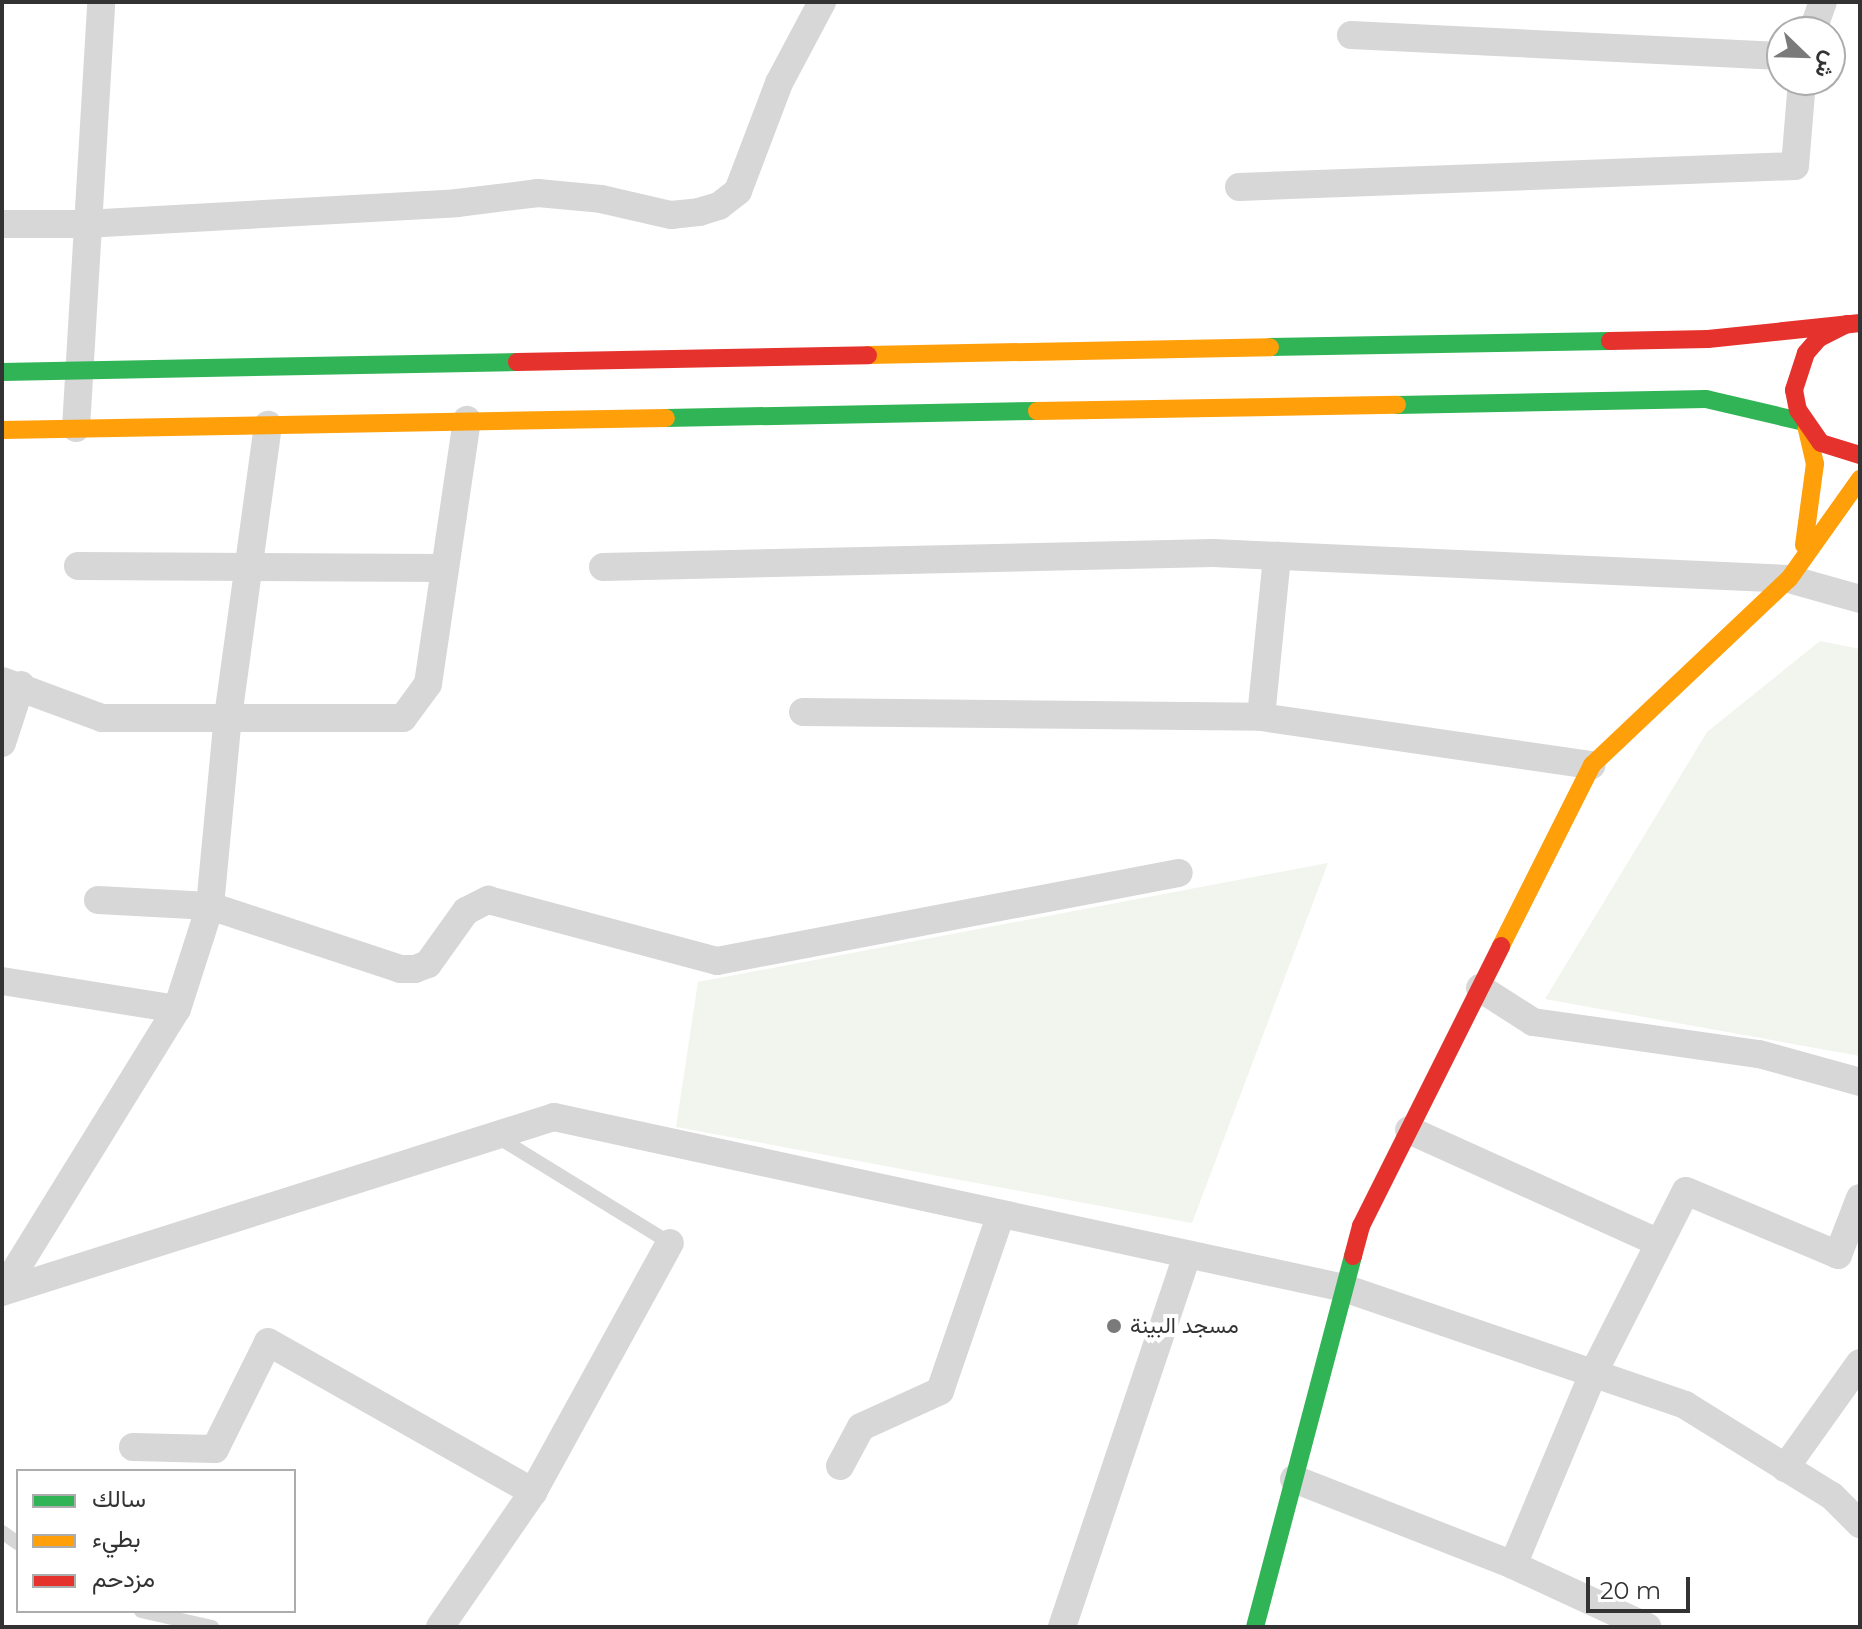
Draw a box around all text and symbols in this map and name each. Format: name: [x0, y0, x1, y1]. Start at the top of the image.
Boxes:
north arrow: [1766, 16, 1846, 96]
text: ش: [1809, 47, 1844, 82]
place label: مسجد البينة: [1130, 1313, 1239, 1339]
marker: مسجد البينة: [1105, 1317, 1123, 1335]
legend: [16, 1469, 296, 1613]
text: سالك: [92, 1484, 146, 1513]
text: بطيء: [92, 1524, 141, 1553]
scale bar: [1590, 1561, 1694, 1611]
text: مزدحم: [92, 1564, 155, 1593]
text: 20 m: [1600, 1576, 1661, 1605]

